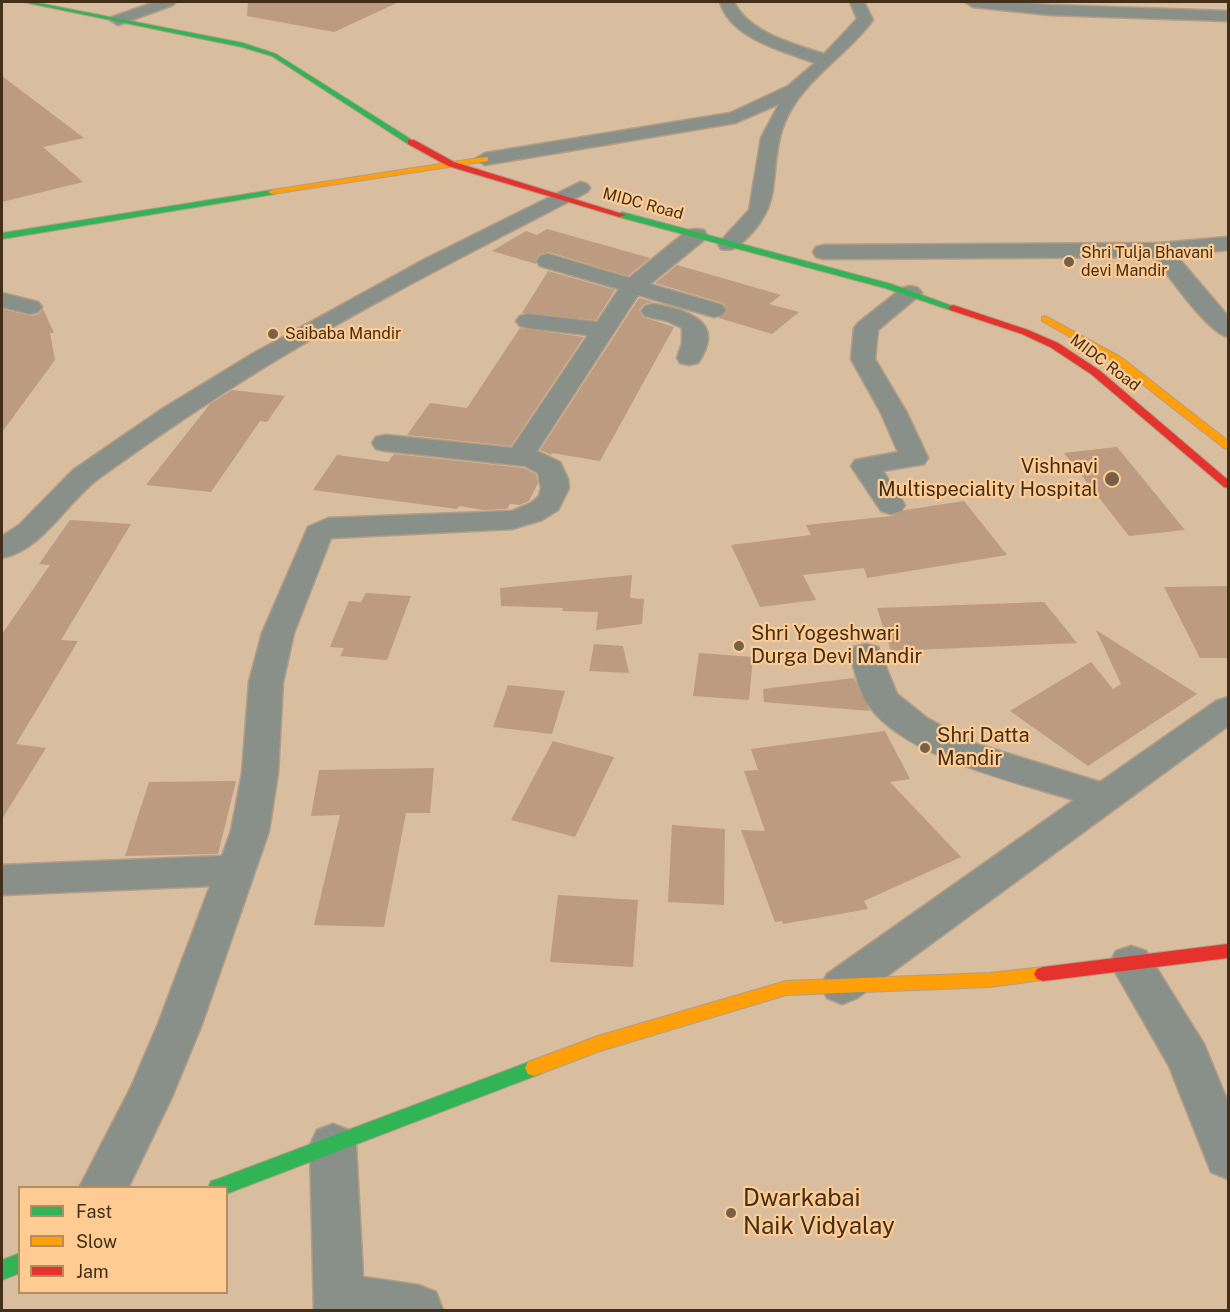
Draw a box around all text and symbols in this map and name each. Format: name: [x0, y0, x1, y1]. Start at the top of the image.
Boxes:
street label: MIDC Road: [601, 184, 685, 224]
place label: Shri Tulja Bhavani devi Mandir: [1081, 243, 1213, 281]
marker: Shri Tulja Bhavani devi Mandir: [1062, 255, 1076, 269]
place label: Saibaba Mandir: [285, 324, 401, 344]
marker: Saibaba Mandir: [266, 327, 280, 341]
street label: MIDC Road: [1066, 330, 1144, 396]
place label: Vishnavi Multispeciality Hospital: [878, 455, 1098, 502]
marker: Vishnavi Multispeciality Hospital: [1103, 470, 1121, 488]
place label: Shri Yogeshwari Durga Devi Mandir: [751, 622, 922, 669]
marker: Shri Yogeshwari Durga Devi Mandir: [732, 639, 746, 653]
place label: Shri Datta Mandir: [937, 724, 1030, 771]
marker: Shri Datta Mandir: [918, 741, 932, 755]
place label: Dwarkabai Naik Vidyalay: [743, 1185, 895, 1241]
legend: [18, 1186, 228, 1294]
text: Fast: [76, 1201, 112, 1222]
marker: Dwarkabai Naik Vidyalay: [724, 1206, 738, 1220]
text: Slow: [76, 1231, 117, 1252]
text: Jam: [76, 1261, 109, 1282]

